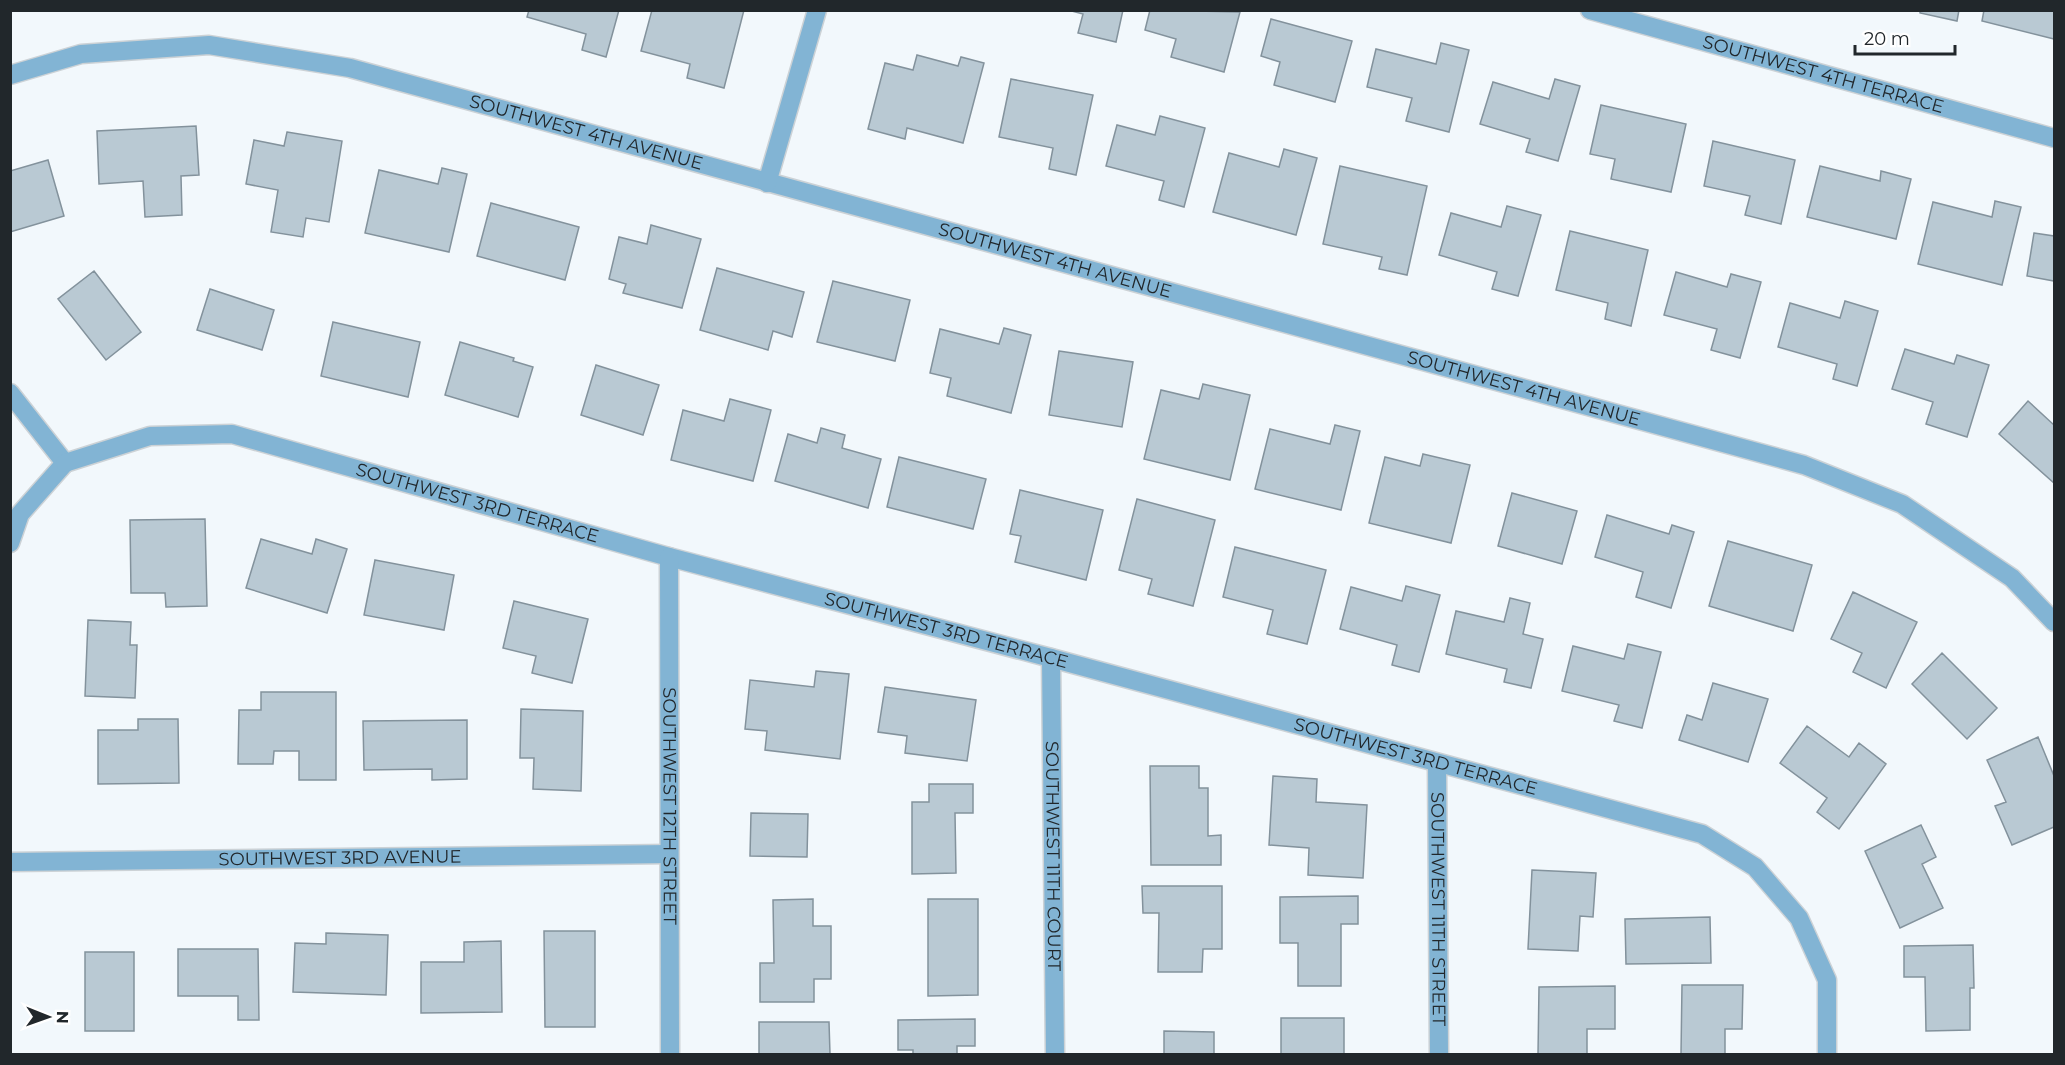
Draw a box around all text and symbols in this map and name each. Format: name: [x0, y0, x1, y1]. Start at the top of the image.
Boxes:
scale bar: [1855, 18, 1956, 56]
text: 20 m: [1864, 28, 1910, 50]
street label: SOUTHWEST 4TH TERRACE: [1700, 31, 1946, 118]
street label: SOUTHWEST 4TH AVENUE: [467, 90, 705, 175]
street label: SOUTHWEST 4TH AVENUE: [936, 218, 1174, 303]
street label: SOUTHWEST 4TH AVENUE: [1405, 346, 1643, 431]
street label: SOUTHWEST 3RD TERRACE: [353, 458, 601, 548]
street label: SOUTHWEST 3RD TERRACE: [822, 588, 1071, 673]
street label: SOUTHWEST 12TH STREET: [658, 687, 681, 925]
street label: SOUTHWEST 3RD TERRACE: [1291, 713, 1540, 800]
street label: SOUTHWEST 11TH COURT: [1041, 741, 1065, 972]
street label: SOUTHWEST 11TH STREET: [1426, 792, 1450, 1027]
street label: SOUTHWEST 3RD AVENUE: [218, 846, 462, 870]
north arrow: [18, 987, 78, 1047]
text: N: [53, 1011, 72, 1024]

